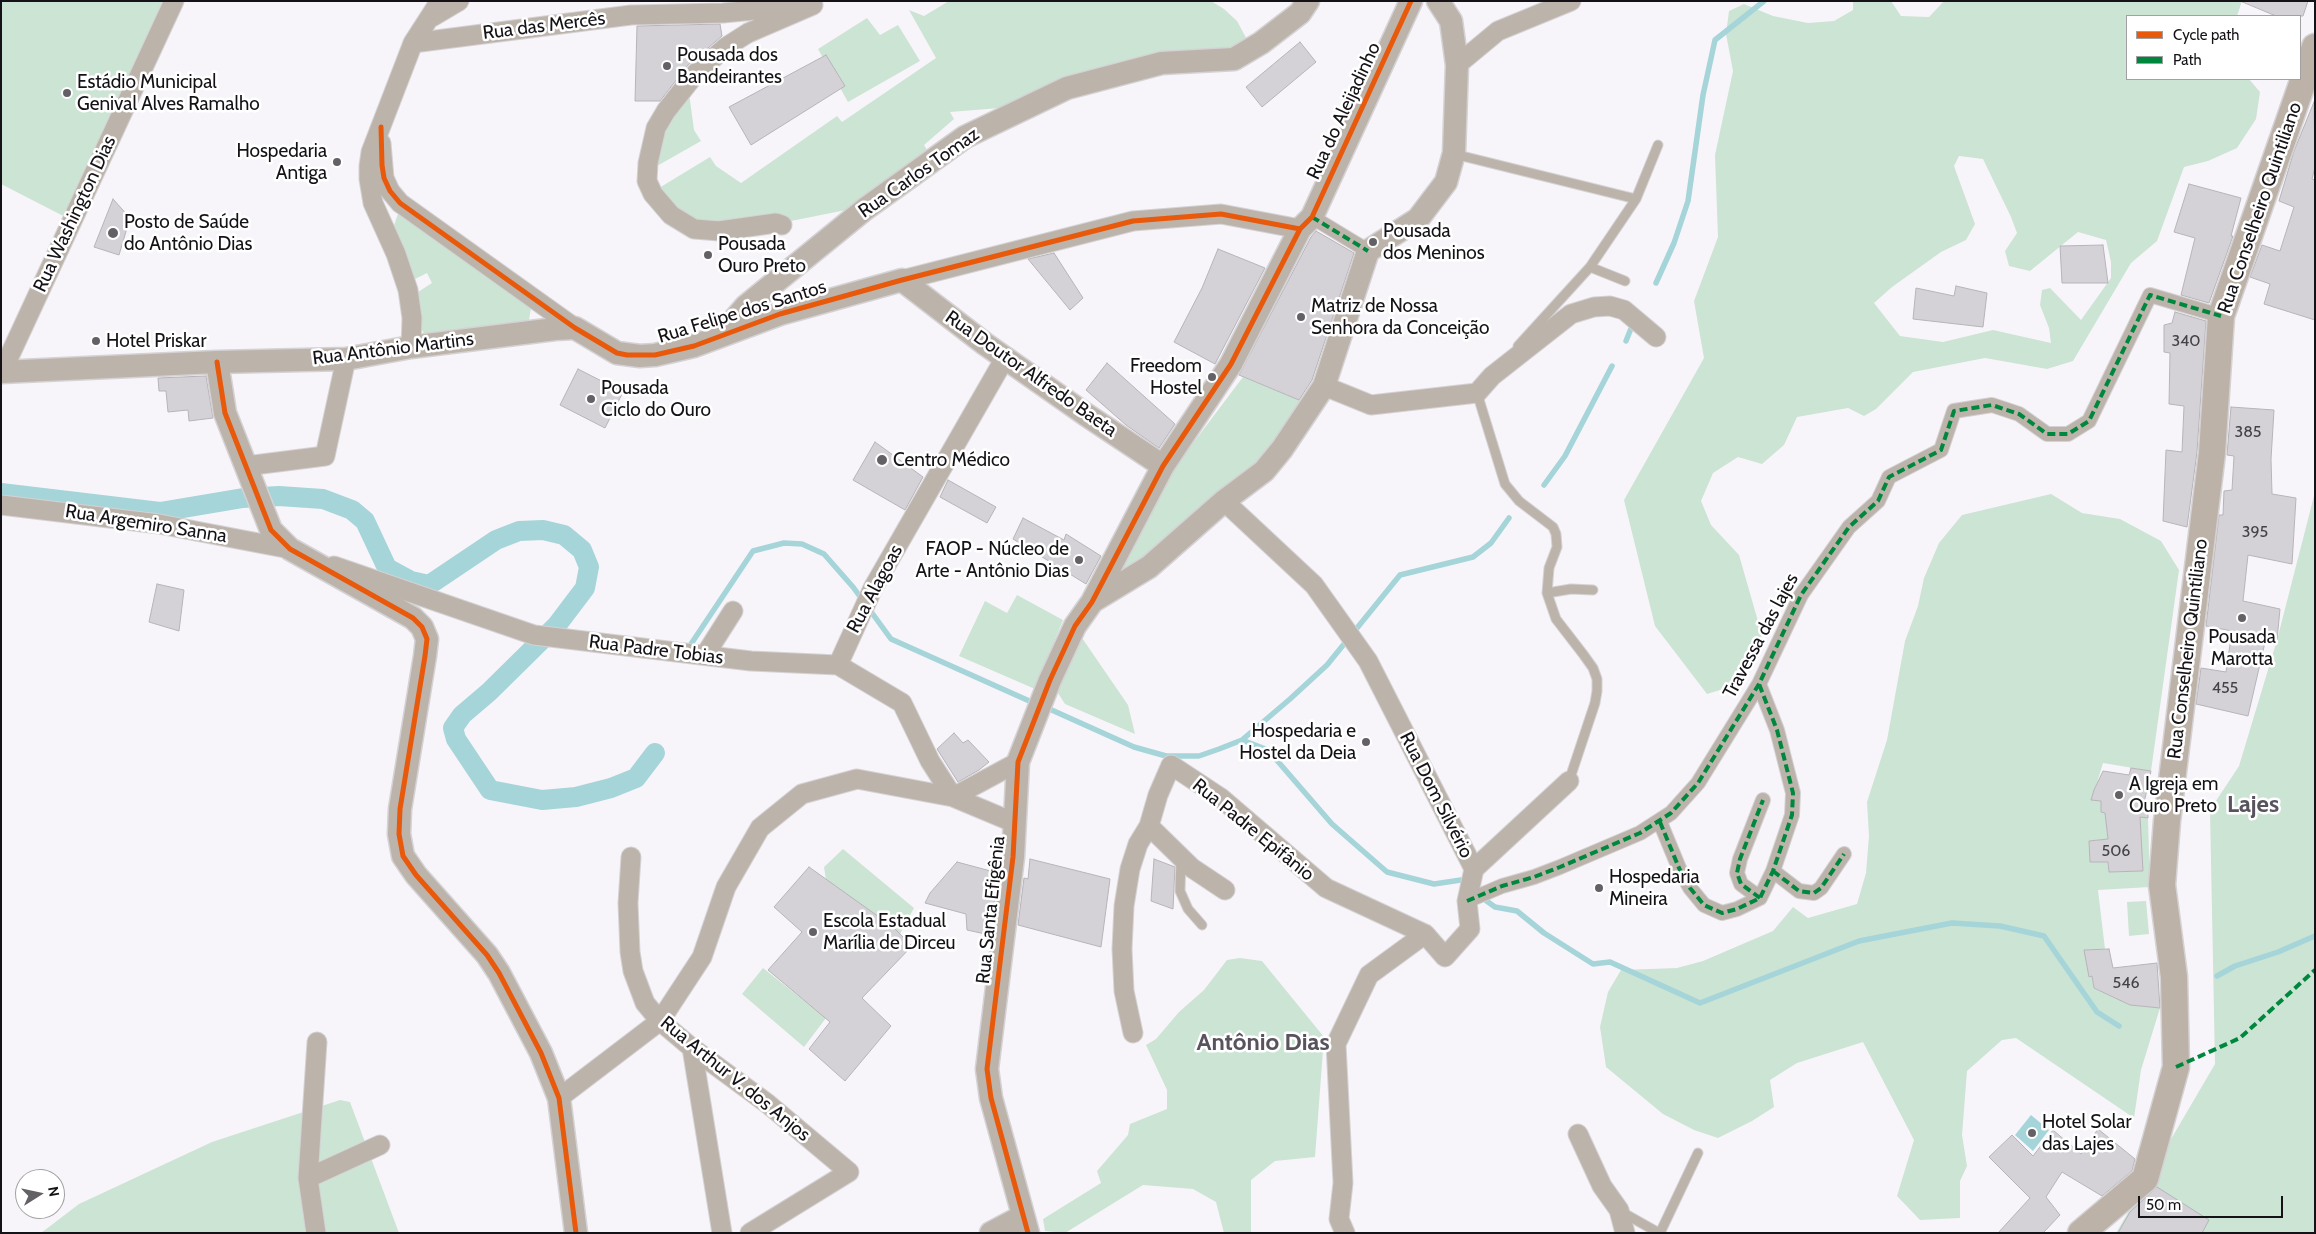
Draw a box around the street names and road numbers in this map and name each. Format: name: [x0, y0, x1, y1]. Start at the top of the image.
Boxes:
street label: Rua das Mercês: [481, 7, 607, 45]
street label: Rua do Aleijadinho: [1302, 39, 1386, 183]
street label: Rua Conselheiro Quintiliano: [2213, 99, 2307, 317]
street label: Rua Carlos Tomaz: [854, 123, 984, 223]
street label: Rua Washington Dias: [29, 132, 121, 296]
street label: Rua Felipe dos Santos: [655, 276, 829, 348]
street label: Rua Doutor Alfredo Baeta: [941, 306, 1121, 442]
street label: Rua Antônio Martins: [311, 328, 475, 370]
street label: Rua Argemiro Sanna: [64, 500, 228, 548]
street label: Rua Conselheiro Quintiliano: [2163, 538, 2213, 760]
street label: Rua Alagoas: [842, 541, 908, 637]
street label: Travessa das lajes: [1719, 570, 1803, 702]
street label: Rua Padre Tobias: [587, 630, 725, 670]
street label: Rua Dom Silvério: [1394, 728, 1478, 862]
street label: Rua Padre Epifânio: [1188, 774, 1318, 886]
street label: Rua Santa Efigênia: [972, 835, 1010, 985]
street label: Rua Arthur V. dos Anjos: [656, 1012, 814, 1146]

